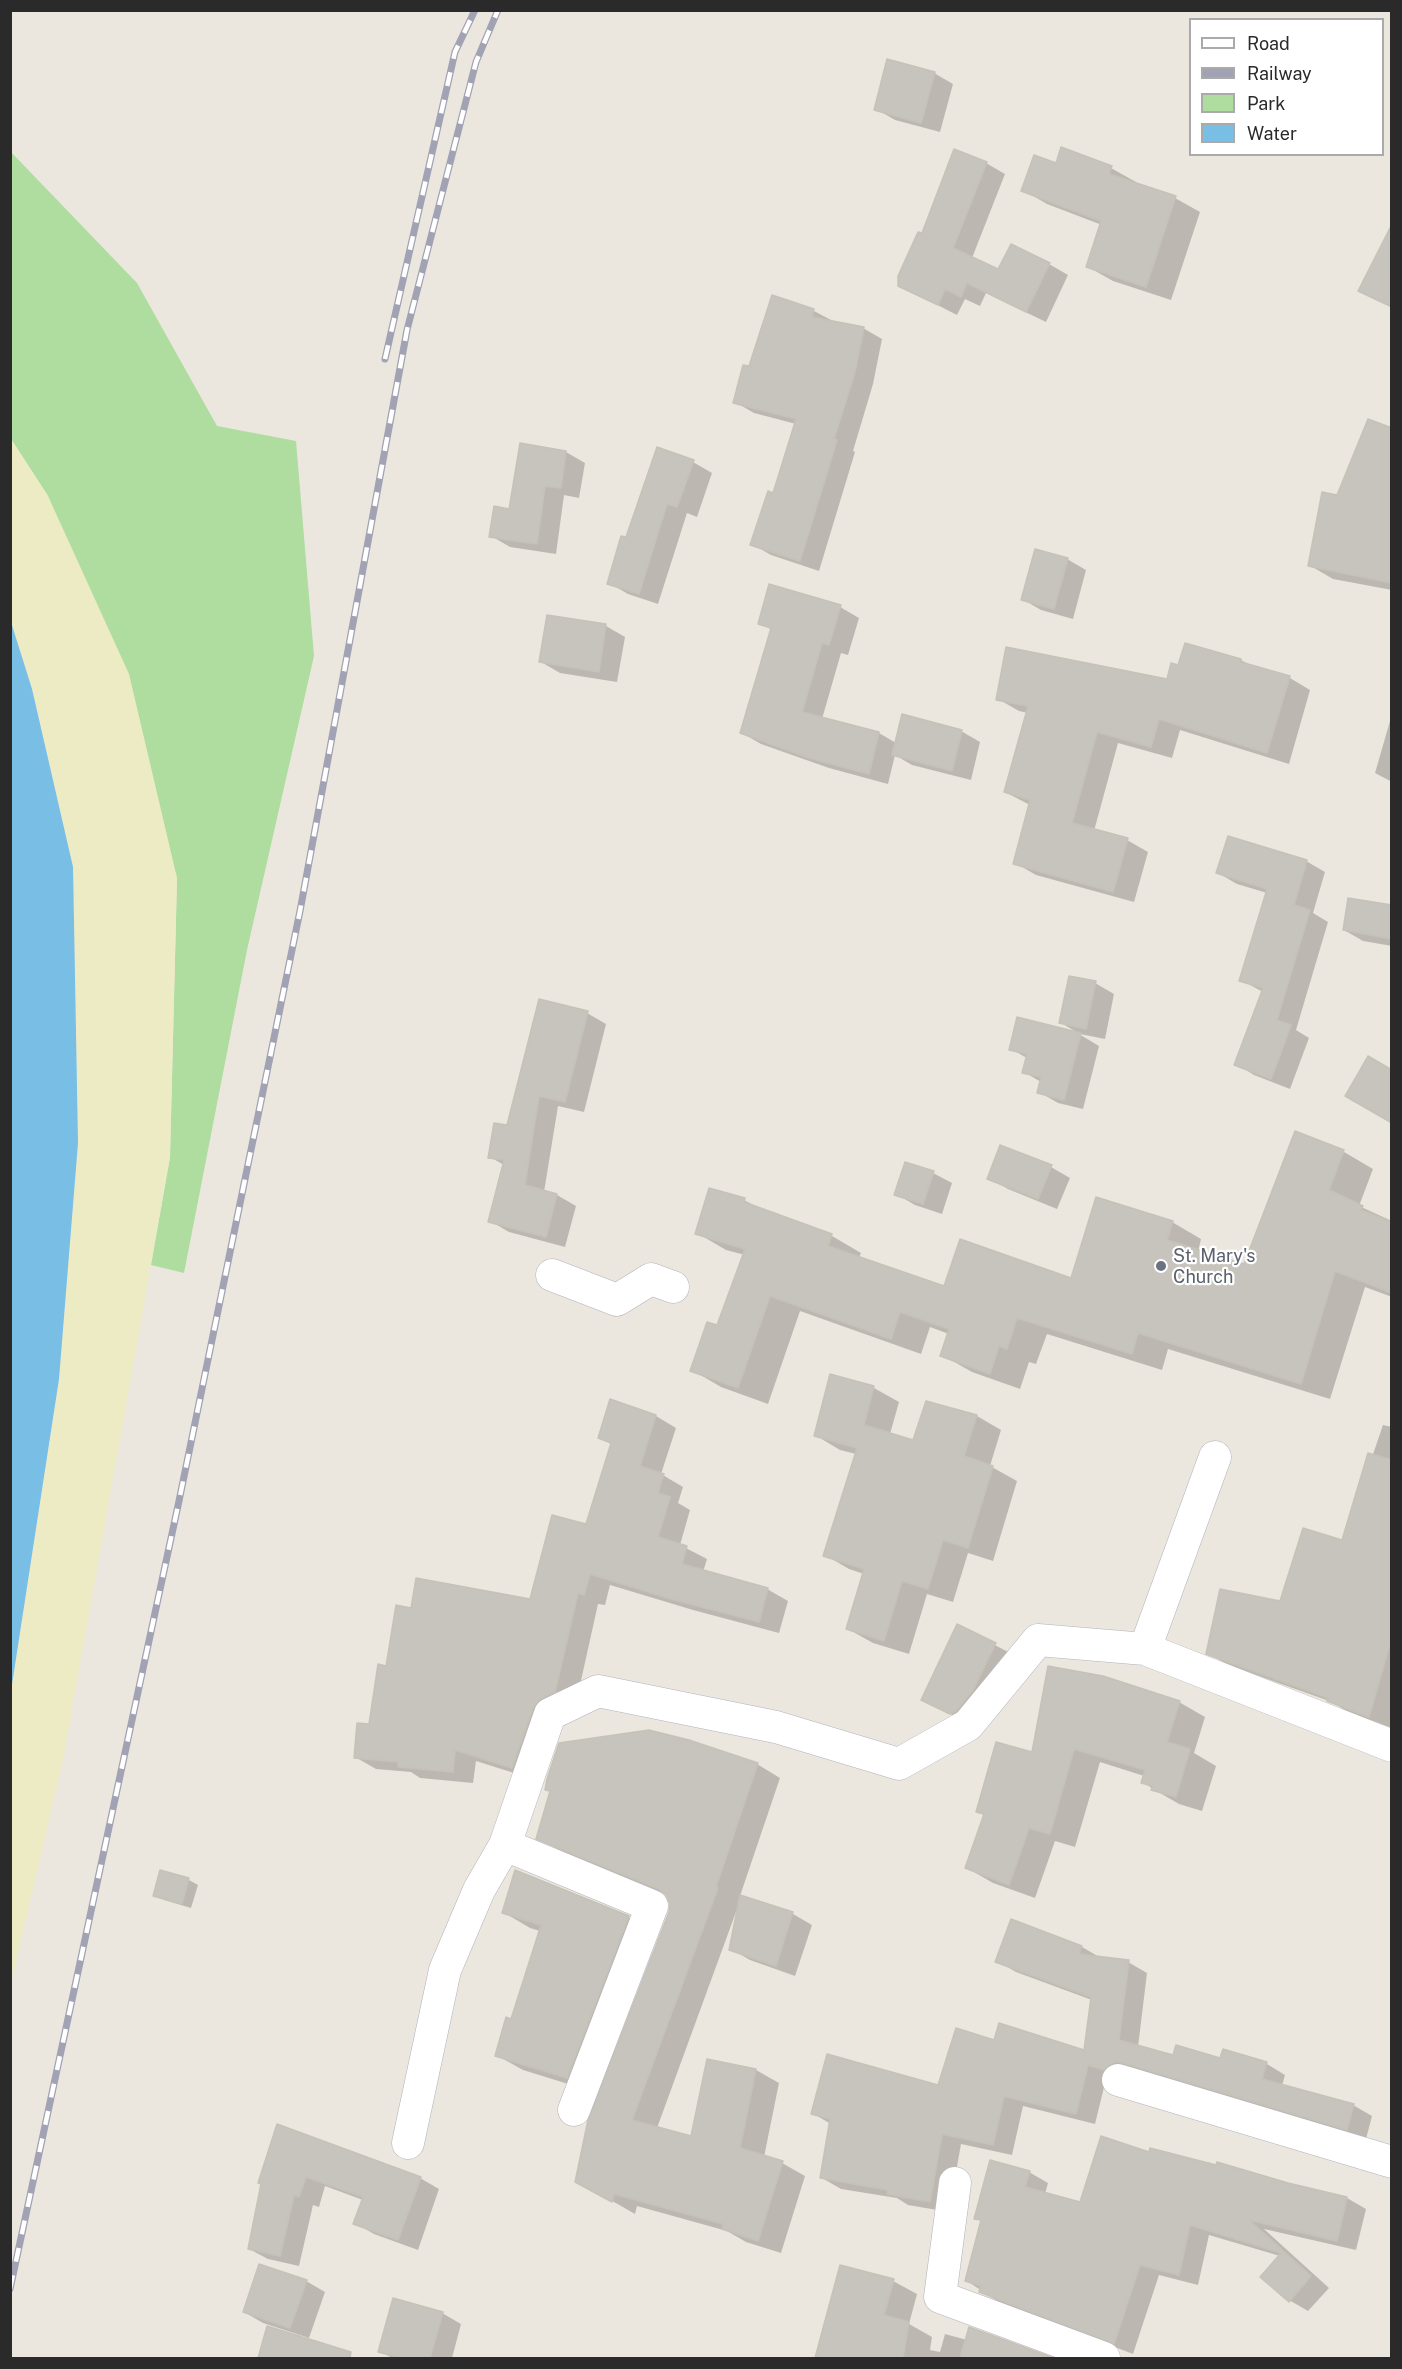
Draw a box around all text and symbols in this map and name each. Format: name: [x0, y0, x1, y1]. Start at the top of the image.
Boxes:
legend: [1189, 18, 1384, 156]
text: Road: [1247, 33, 1290, 54]
text: Railway: [1247, 63, 1312, 84]
text: Park: [1247, 93, 1285, 114]
text: Water: [1247, 123, 1297, 144]
place label: St. Mary's Church: [1173, 1245, 1255, 1288]
marker: St. Mary's Church: [1154, 1259, 1168, 1273]

